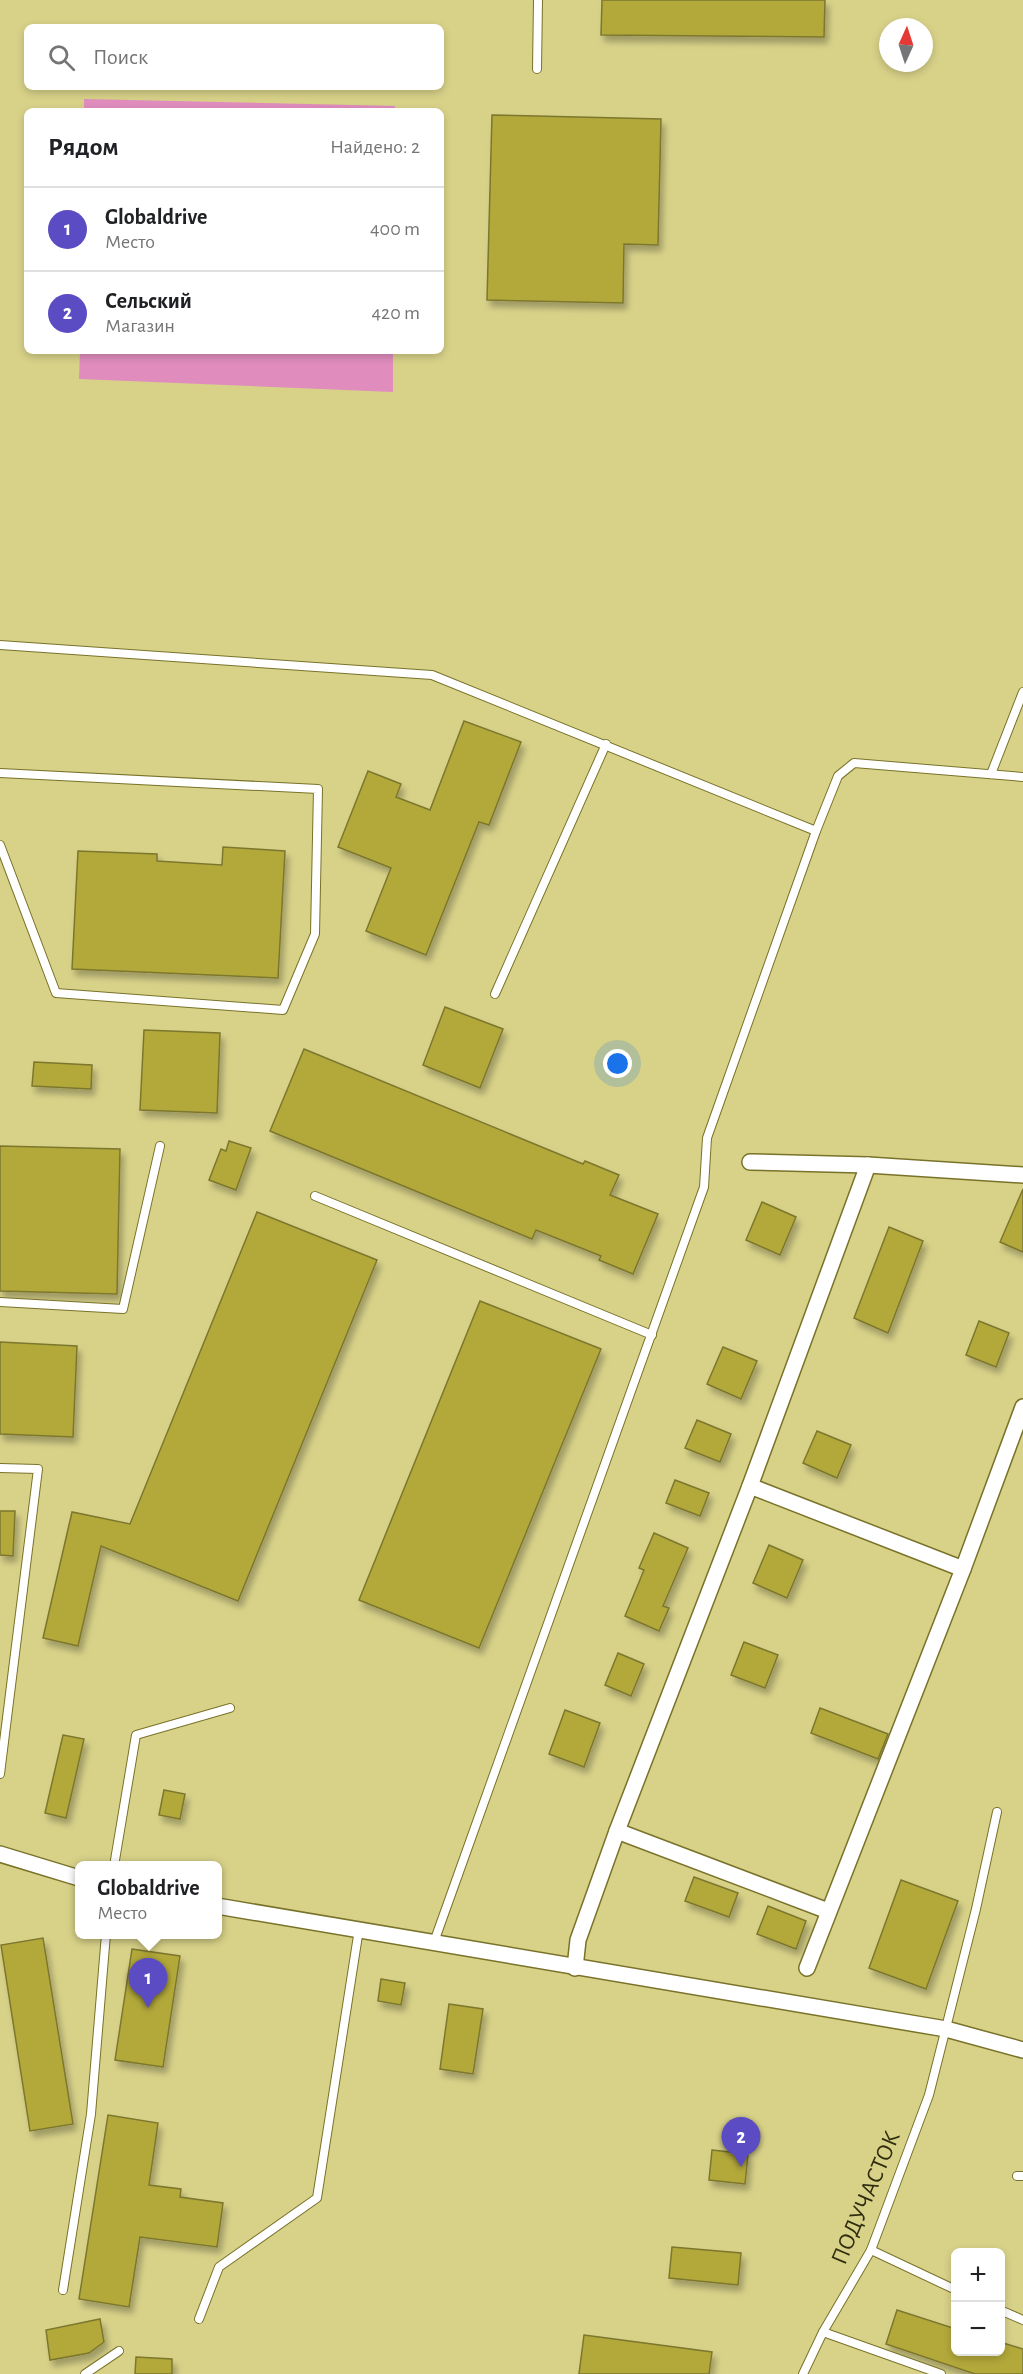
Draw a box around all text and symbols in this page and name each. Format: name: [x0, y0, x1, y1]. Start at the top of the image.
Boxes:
north arrow: [879, 18, 933, 72]
search box: [24, 24, 444, 90]
icon: search: [45, 41, 78, 74]
text: Поиск: [93, 46, 148, 68]
text: Рядом: [48, 134, 119, 160]
text: Найдено: 2: [330, 137, 420, 157]
text: Globaldrive: [105, 206, 207, 228]
text: 1: [64, 219, 71, 239]
text: 400 m: [370, 219, 420, 239]
text: Место: [105, 232, 155, 252]
text: Сельский: [105, 290, 192, 312]
text: 2: [63, 303, 72, 323]
text: 420 m: [371, 303, 420, 323]
text: Магазин: [105, 316, 175, 336]
your location: [603, 1049, 632, 1078]
popup: [75, 1861, 222, 1939]
text: Globaldrive: [97, 1877, 200, 1899]
text: Место: [97, 1903, 147, 1923]
pin: 1: [128, 1958, 168, 2008]
pin: 2: [722, 2118, 760, 2167]
street label: ПОДУЧАСТОК: [827, 2128, 905, 2268]
map controls: [951, 2248, 1005, 2356]
button: +: [951, 2248, 1005, 2302]
button: −: [951, 2302, 1005, 2356]

